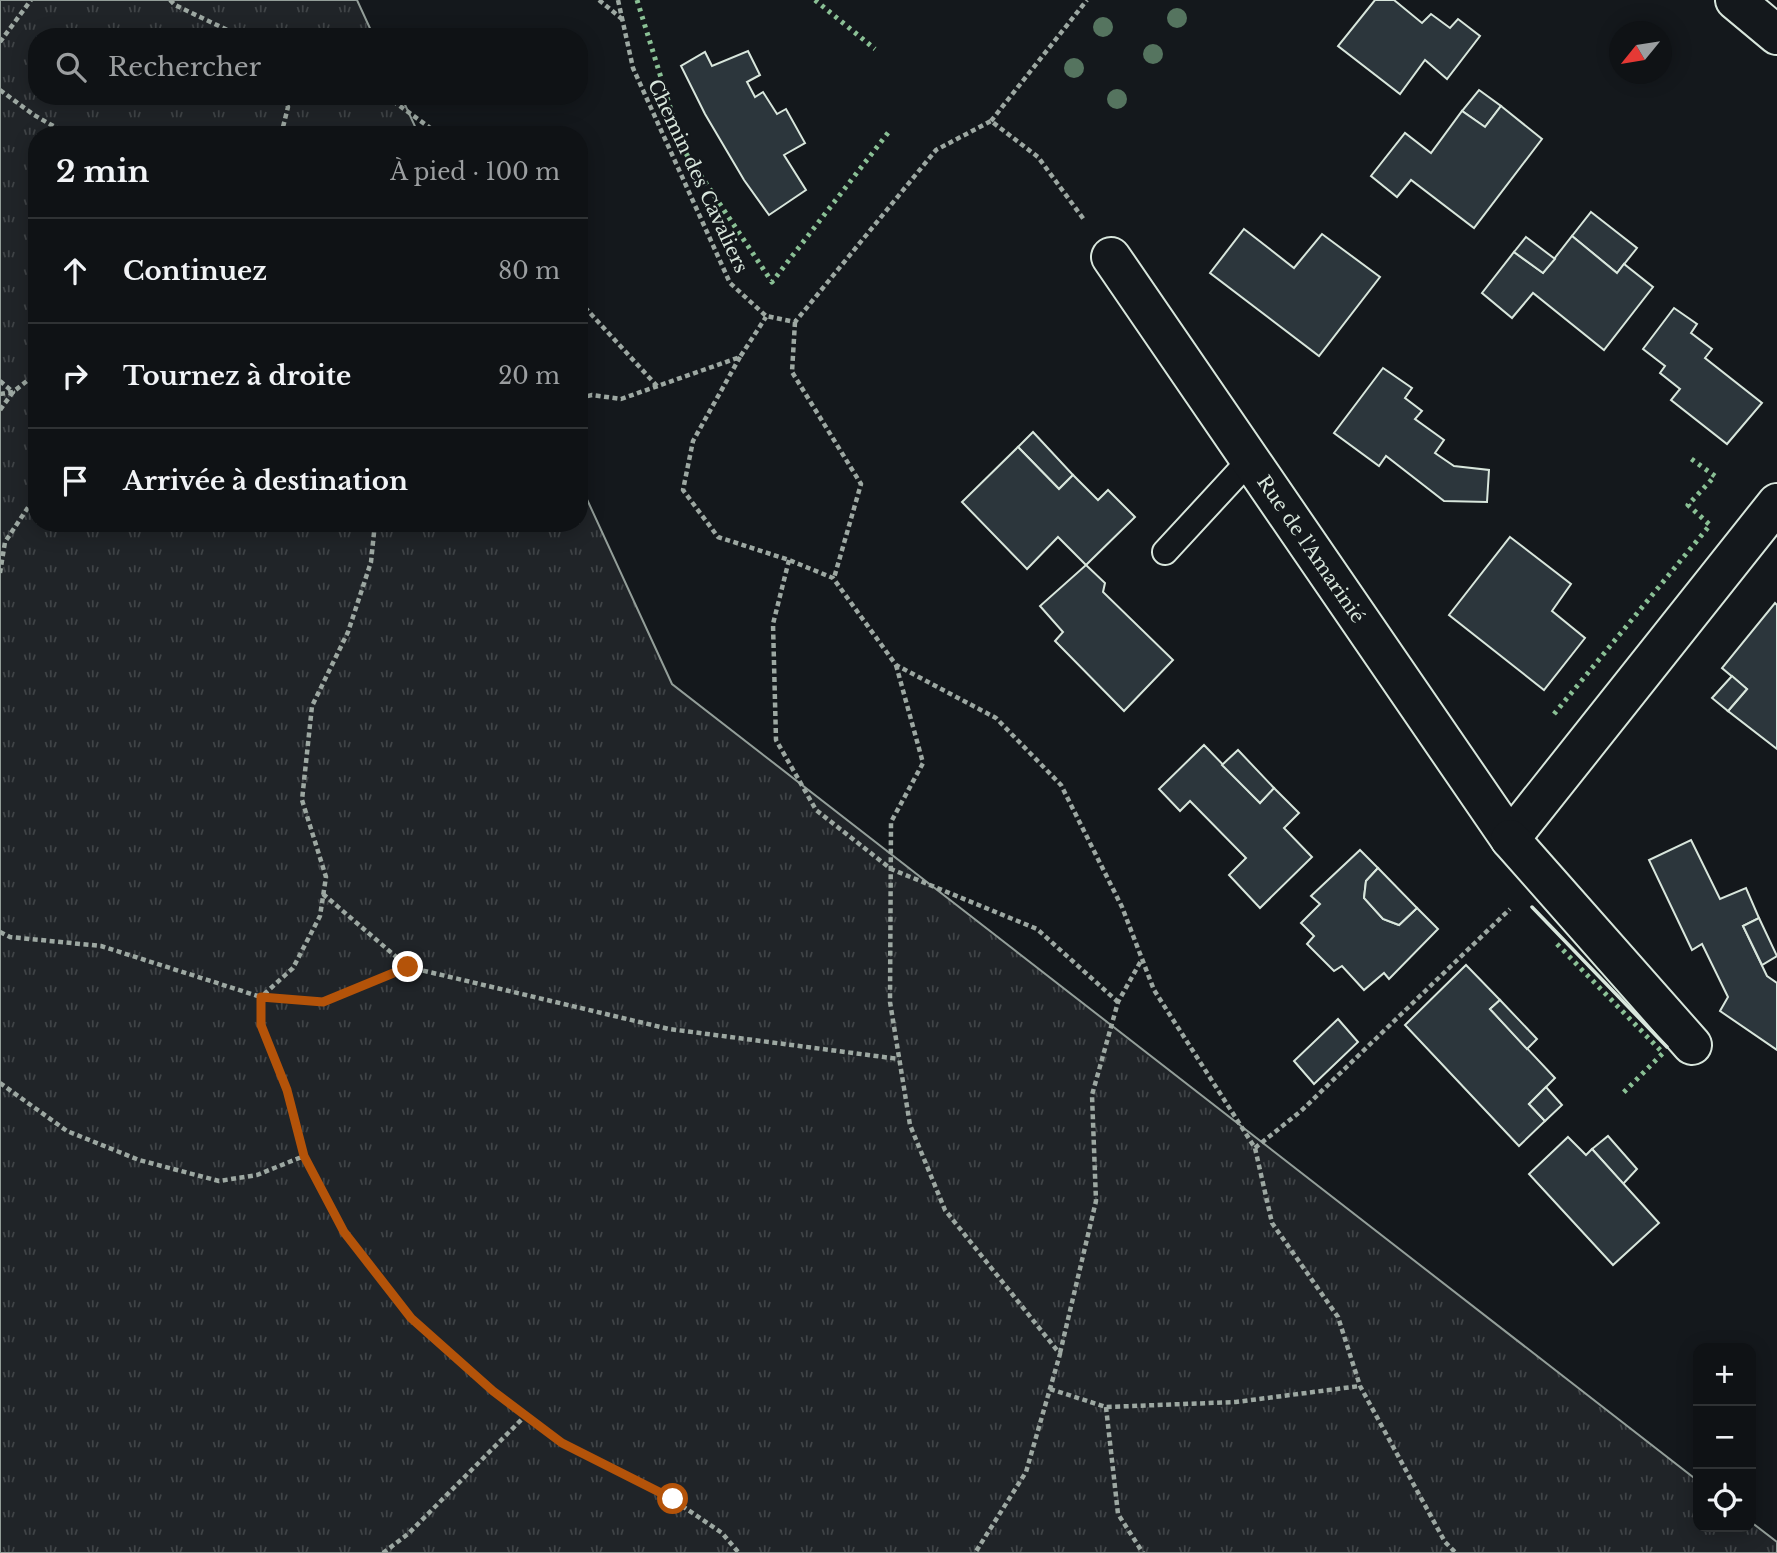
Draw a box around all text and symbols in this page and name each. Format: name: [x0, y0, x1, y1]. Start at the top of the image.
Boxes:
north arrow: [1609, 21, 1672, 84]
search box: [28, 28, 588, 105]
icon: search: [52, 48, 90, 86]
text: Rechercher: [108, 51, 261, 83]
street label: Chemin des Cavaliers: [643, 76, 753, 276]
text: 2 min: [56, 153, 149, 190]
text: À pied · 100 m: [390, 158, 560, 186]
icon: ahead: [56, 252, 94, 290]
text: Continuez: [123, 255, 267, 287]
text: 80 m: [498, 257, 560, 285]
icon: right: [56, 357, 94, 395]
text: Tournez à droite: [123, 360, 351, 392]
text: 20 m: [498, 362, 560, 390]
icon: arrive: [56, 462, 94, 500]
text: Arrivée à destination: [123, 465, 408, 497]
street label: Rue de l'Amarinié: [1253, 471, 1370, 627]
route end: [392, 951, 423, 982]
map controls: [1693, 1343, 1756, 1532]
button: +: [1693, 1343, 1756, 1406]
button: −: [1693, 1406, 1756, 1469]
button: locate: [1693, 1469, 1756, 1532]
route start: [657, 1483, 688, 1514]

